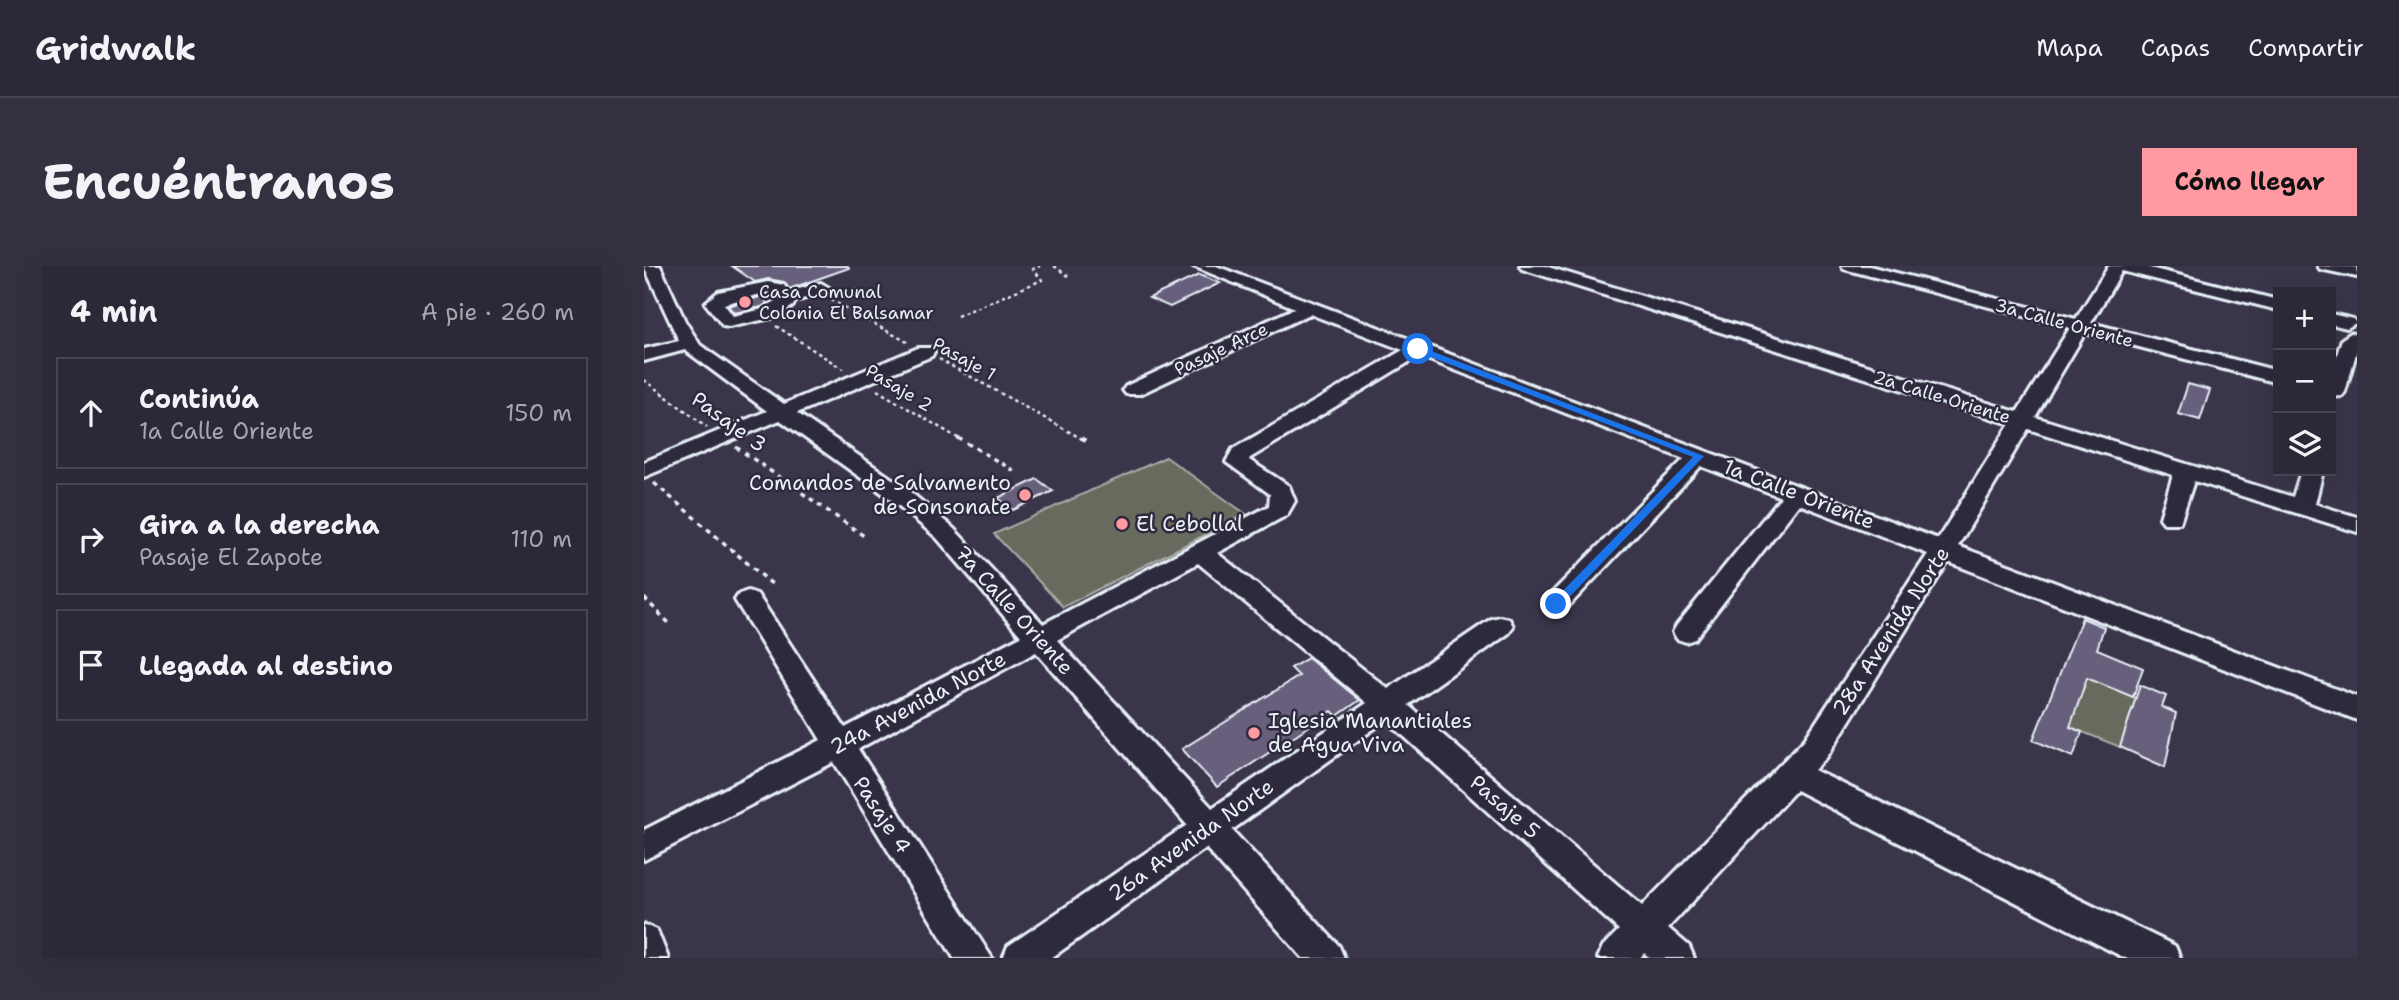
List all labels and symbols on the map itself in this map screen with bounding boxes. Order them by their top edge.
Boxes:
place label: Casa Comunal Colonia El Balsamar [759,280,934,325]
street label: 3a Calle Oriente [1992,293,2136,353]
marker: Casa Comunal Colonia El Balsamar [737,294,753,310]
street label: Pasaje Arce [1170,317,1272,381]
street label: Pasaje 1 [928,332,1000,386]
route start [1402,333,1433,364]
street label: Pasaje 2 [861,359,937,417]
street label: 2a Calle Oriente [1871,365,2013,429]
street label: Pasaje 3 [686,385,772,459]
street label: 1a Calle Oriente [1719,452,1879,536]
place label: Comandos de Salvamento de Sonsonate [749,469,1011,521]
marker: Comandos de Salvamento de Sonsonate [1017,487,1033,503]
place label: El Cebollal [1136,510,1244,538]
marker: El Cebollal [1114,516,1130,532]
street label: 7a Calle Oriente [948,539,1080,681]
street label: 28a Avenida Norte [1826,541,1956,721]
route end [1540,588,1571,619]
street label: 24a Avenida Norte [825,645,1011,761]
place label: Iglesia Manantiales de Agua Viva [1268,707,1472,759]
marker: Iglesia Manantiales de Agua Viva [1246,725,1262,741]
street label: Pasaje 5 [1464,769,1546,845]
street label: Pasaje 4 [847,771,917,859]
street label: 26a Avenida Norte [1103,772,1279,908]

